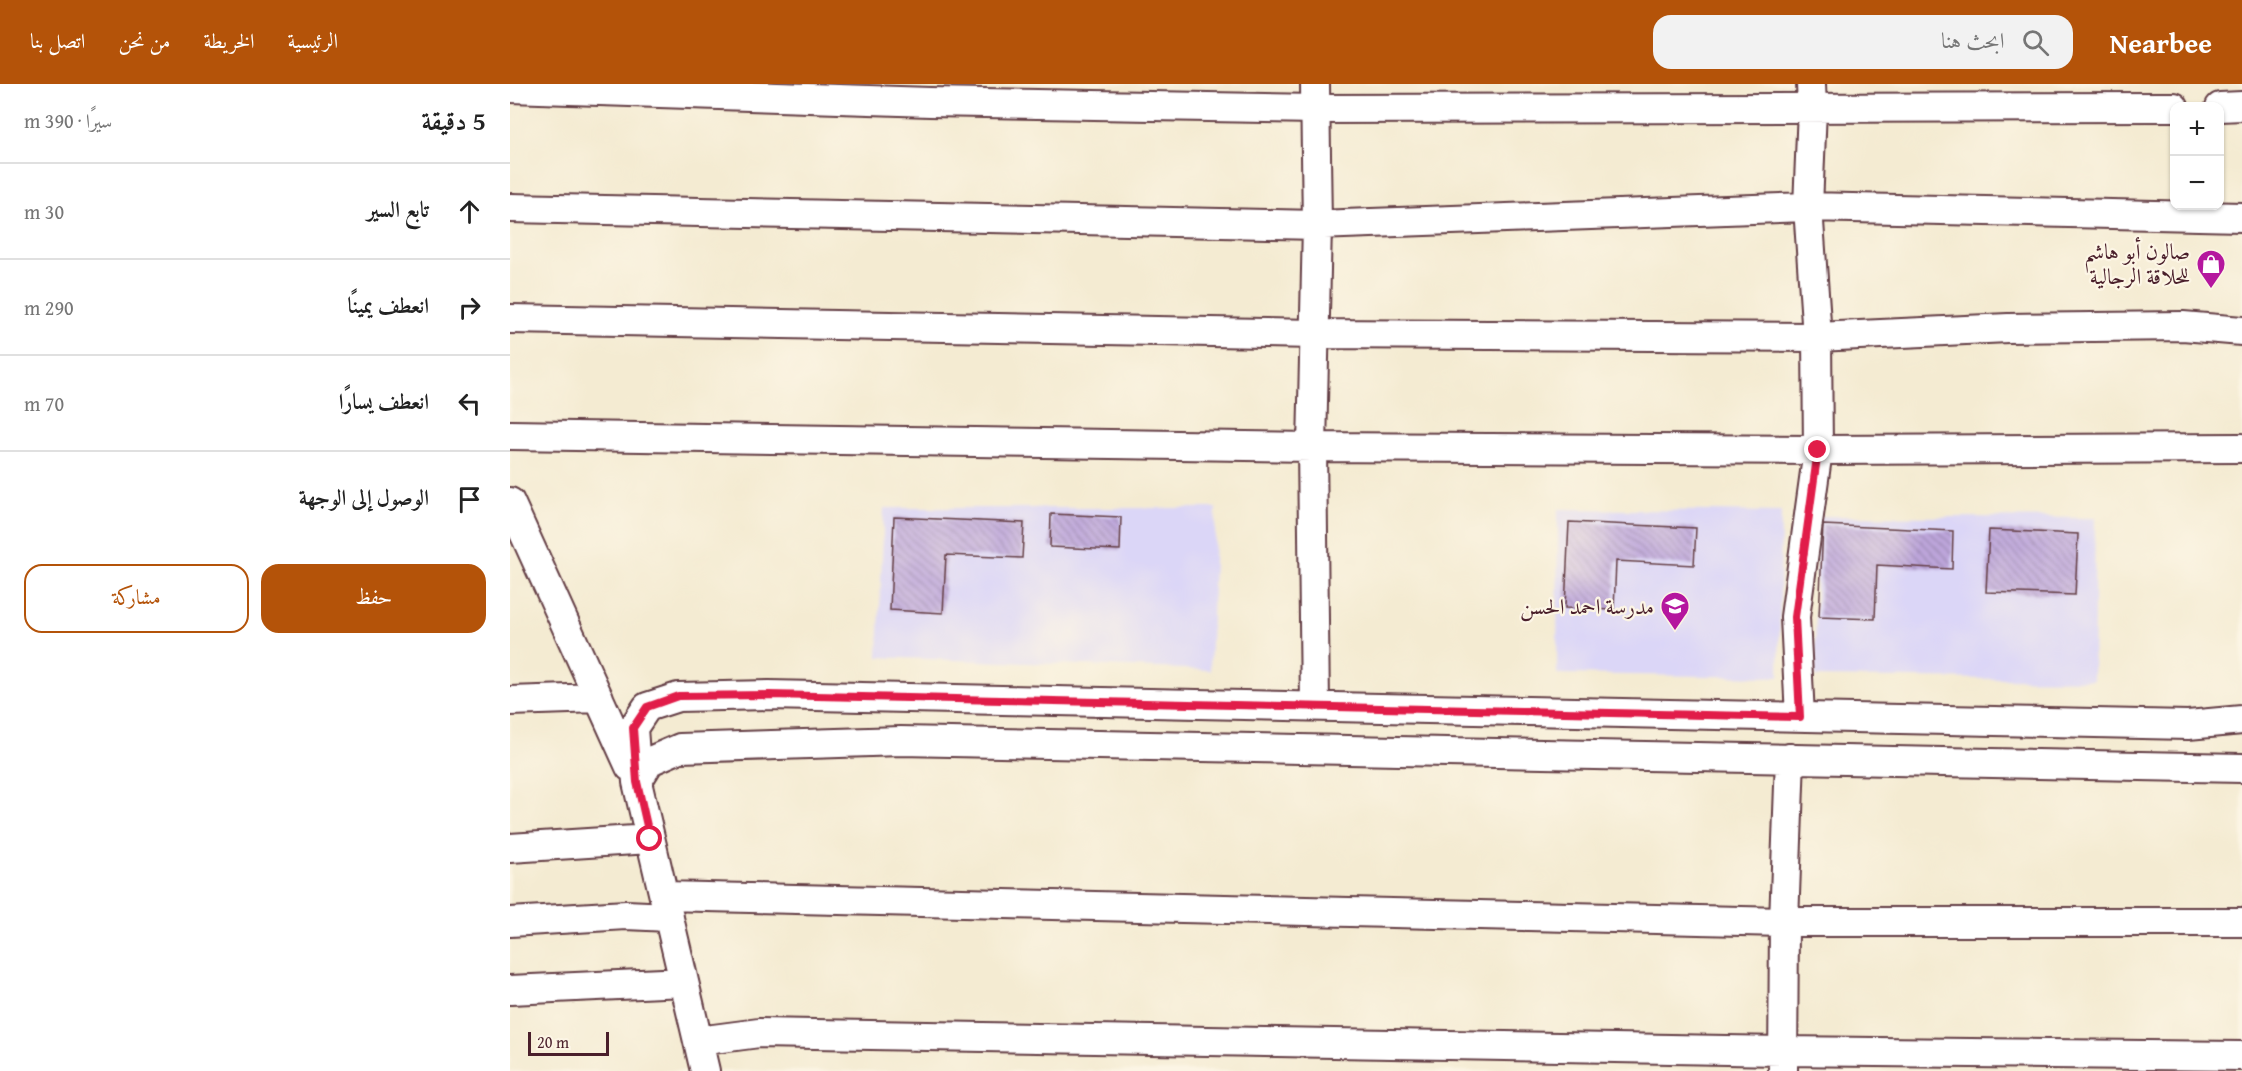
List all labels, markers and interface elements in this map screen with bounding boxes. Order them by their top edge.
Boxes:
search box [1653,15,2073,69]
text: Nearbee [2109,22,2212,63]
text: ابحث هنا [1941,24,2004,56]
text: اتصل بنا [30,25,85,56]
text: من نحن [118,25,171,56]
text: الخريطة [204,25,255,56]
text: الرئيسية [288,25,338,56]
icon: search [2019,26,2052,59]
text: 5 دقيقة [421,101,486,140]
map controls [2170,102,2224,210]
button: + [2170,102,2224,156]
text: سيرًا · 390 m [24,106,112,135]
button: − [2170,156,2224,210]
text: تابع السير [367,193,429,225]
icon: ahead [453,195,486,228]
text: 30 m [24,197,64,226]
place label: صالون أبو هاشم للحلاقة الرجالية [2084,235,2190,292]
shop icon: صالون أبو هاشم للحلاقة الرجالية [2195,248,2227,290]
text: انعطف يمينًا [348,289,429,321]
icon: right [453,291,486,324]
text: 290 m [24,293,74,322]
text: انعطف يسارًا [339,385,429,417]
icon: left [453,387,486,420]
text: 70 m [24,389,64,418]
route end [1804,436,1830,462]
text: الوصول إلى الوجهة [299,481,429,513]
icon: arrive [453,483,486,516]
button: مشاركة [24,564,249,633]
button: حفظ [261,564,486,633]
place label: مدرسة احمد الحسن [1520,590,1654,622]
school or university icon: مدرسة احمد الحسن [1659,590,1691,632]
route start [636,825,662,851]
scale bar [528,1029,609,1056]
text: 20 m [537,1030,569,1054]

